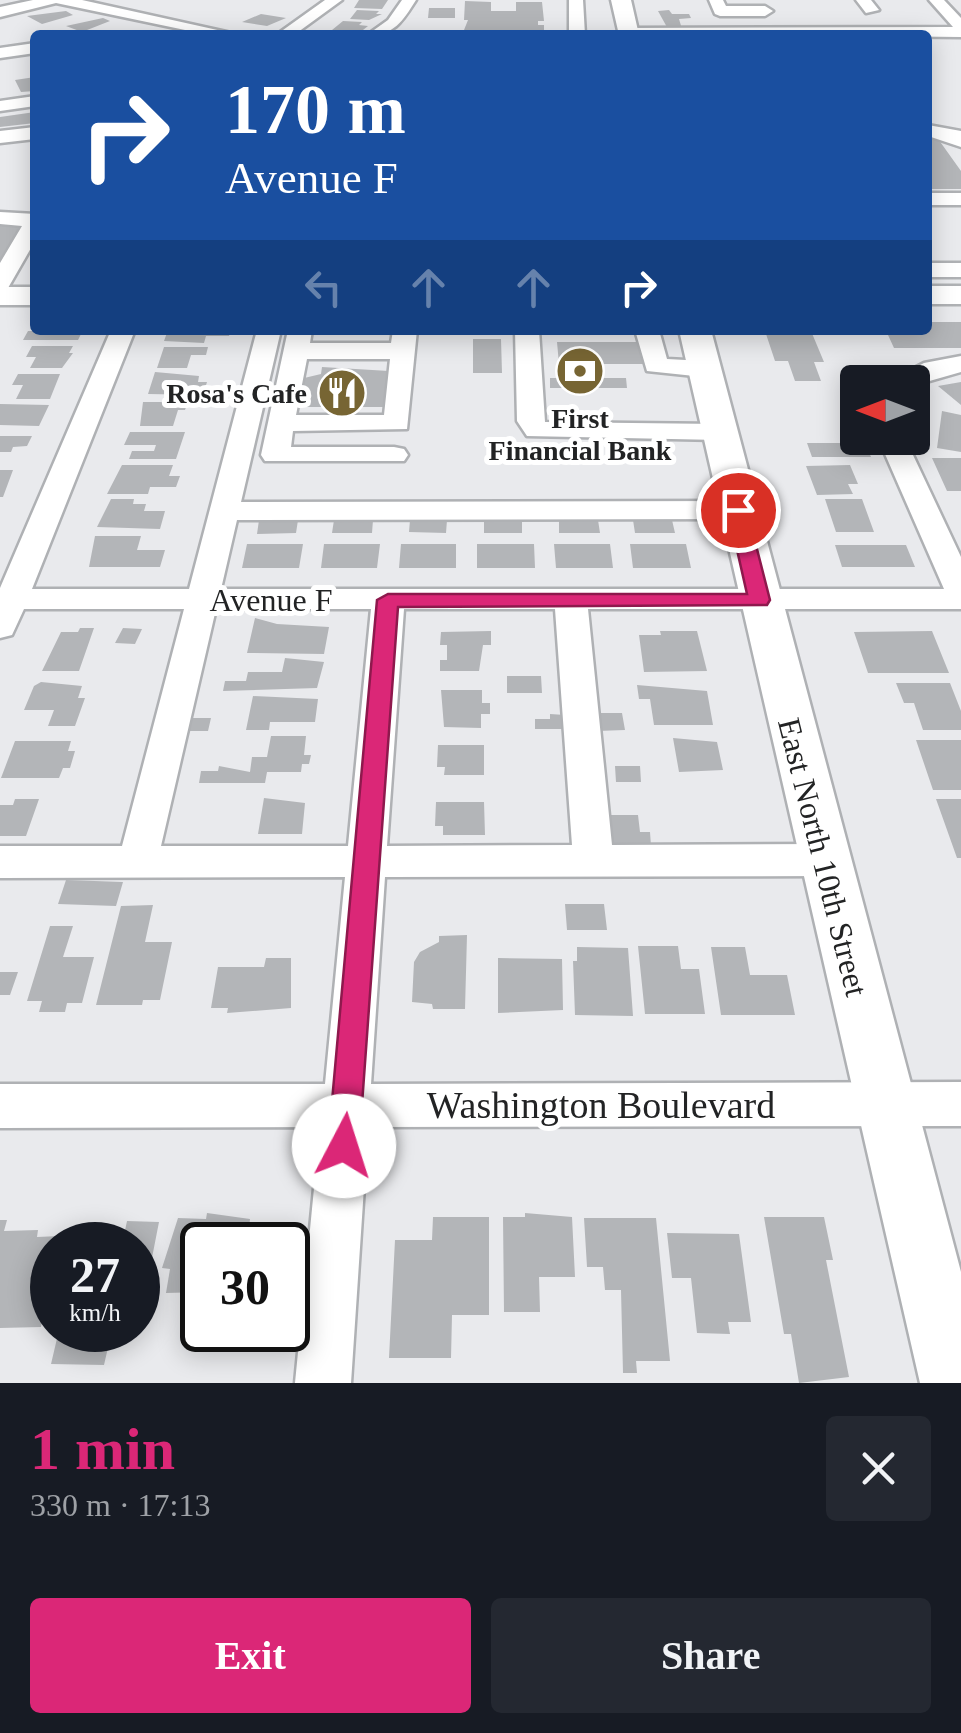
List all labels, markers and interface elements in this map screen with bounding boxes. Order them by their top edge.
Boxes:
icon: right [60,70,190,200]
text: 170 m [225,71,406,148]
text: Avenue F [225,153,398,203]
icon: left [296,260,351,315]
icon: ahead [401,260,456,315]
icon: ahead [506,260,561,315]
icon: right [611,260,666,315]
bank icon: First Financial Bank [554,345,606,397]
north arrow [840,365,930,455]
map controls [840,365,930,455]
restaurant icon: Rosa's Cafe [316,367,368,419]
place label: Rosa's Cafe [166,378,307,409]
place label: First Financial Bank [489,403,672,466]
pin [696,468,781,553]
icon: arrive [711,483,766,538]
street label: Avenue F [210,582,332,618]
street label: East North 10th Street [771,714,875,1000]
street label: Washington Boulevard [427,1084,775,1126]
position arrow [292,1094,396,1198]
speed limit sign: 30 [180,1222,310,1352]
text: 27 [70,1247,120,1303]
text: km/h [69,1299,121,1326]
text: 1 min [30,1416,175,1482]
button: close [826,1416,931,1521]
text: 330 m · 17:13 [30,1487,210,1523]
button: Exit [30,1598,471,1713]
button: Share [491,1598,931,1713]

